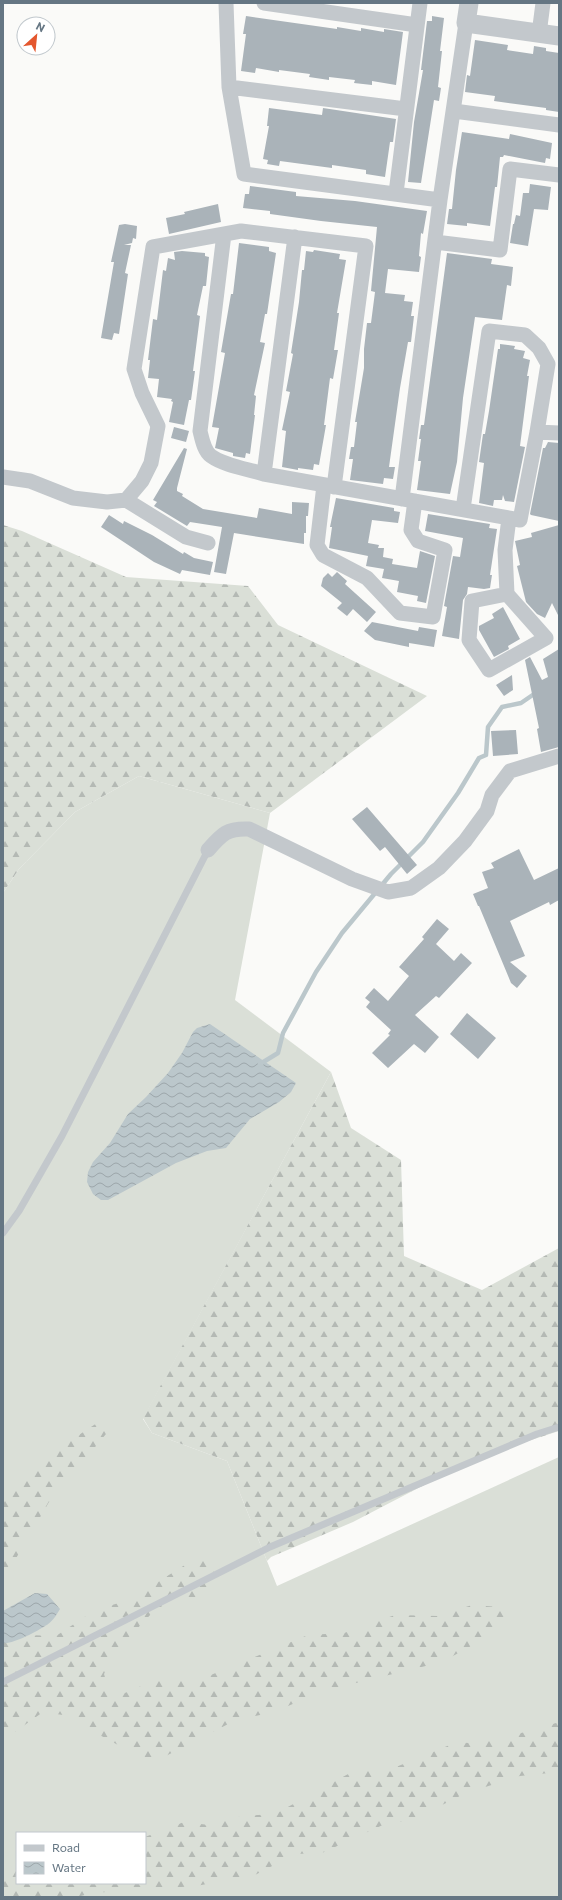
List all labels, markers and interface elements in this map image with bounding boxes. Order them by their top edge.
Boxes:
north arrow [16,16,56,56]
text: N [34,19,47,34]
legend [16,1832,146,1884]
text: Road [52,1840,80,1854]
text: Water [52,1860,86,1874]

